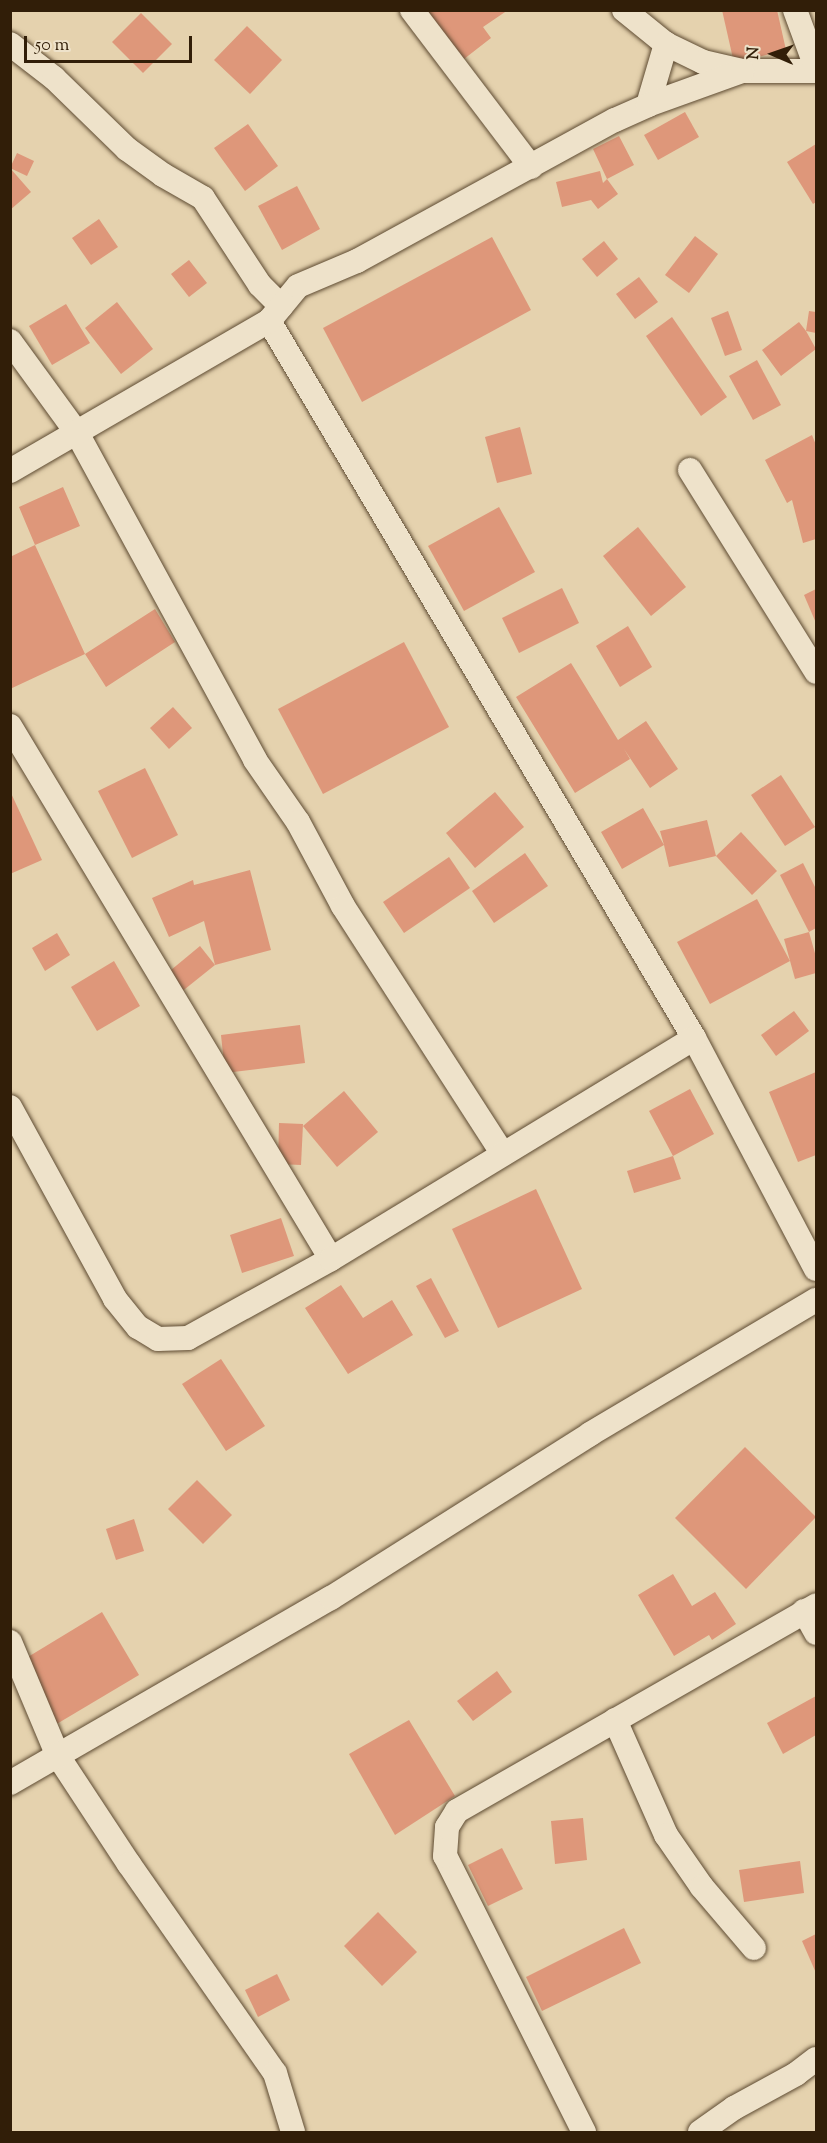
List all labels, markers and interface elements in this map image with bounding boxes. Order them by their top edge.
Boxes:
scale bar [27,24,195,62]
north arrow [743,24,803,84]
text: 50 m [35,33,69,59]
text: N [743,47,766,60]

